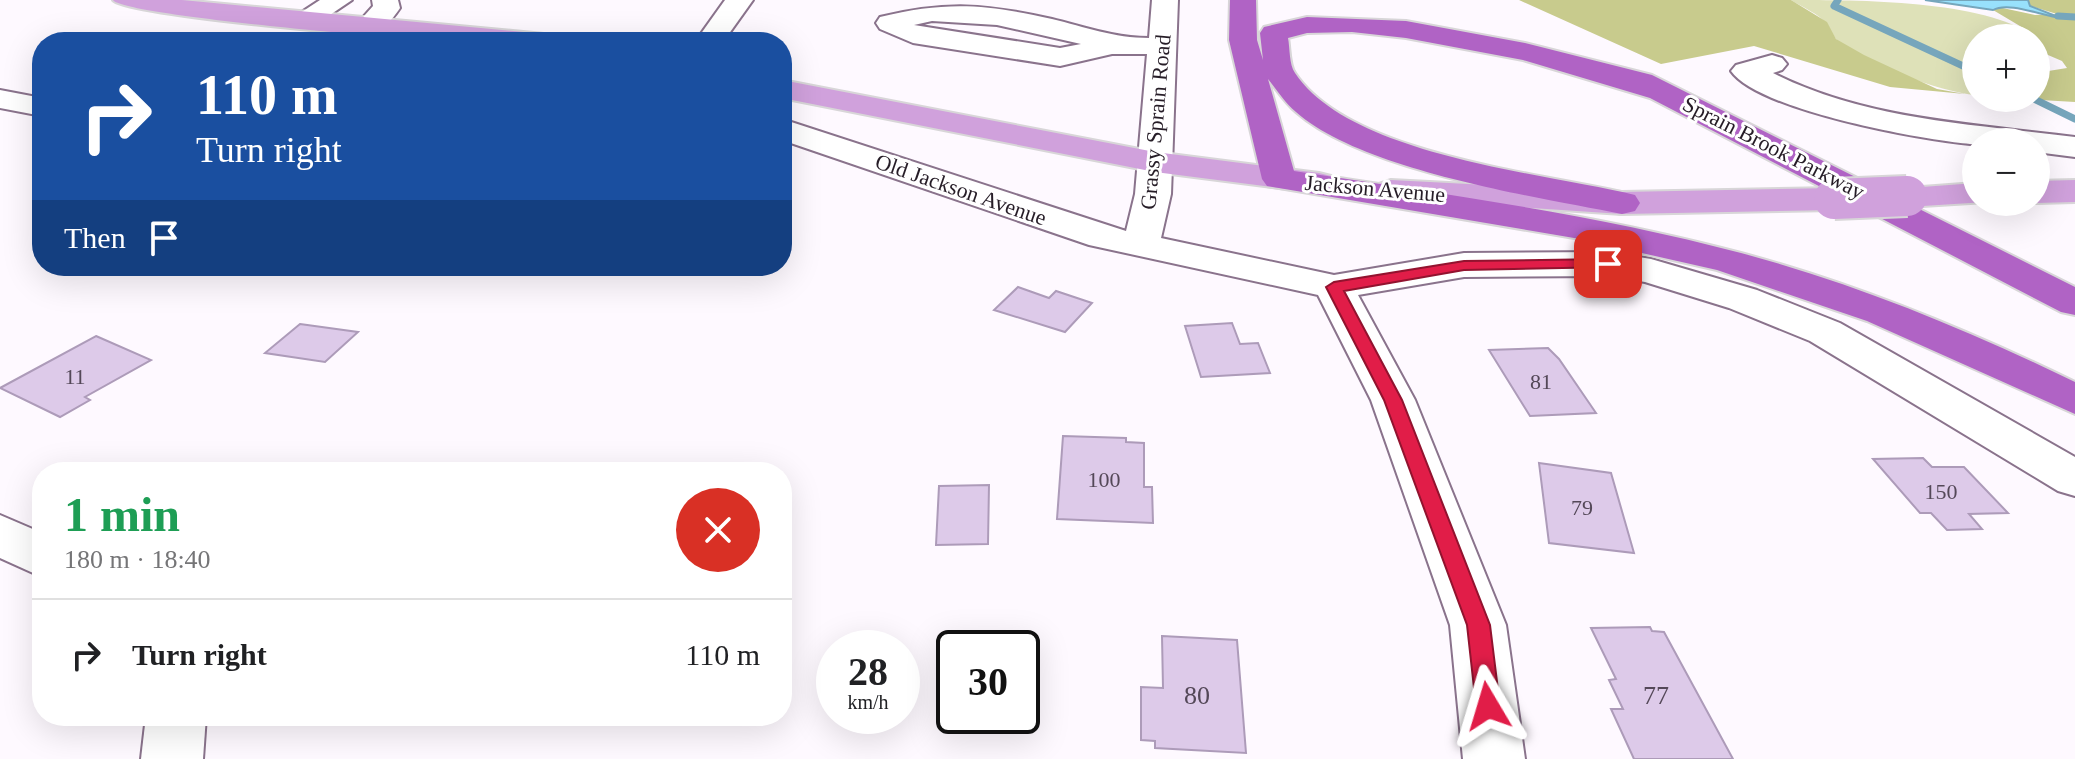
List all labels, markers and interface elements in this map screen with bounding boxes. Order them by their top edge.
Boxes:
map controls [1962,24,2050,216]
button: + [1962,24,2050,112]
street label: Grassy Sprain Road [1135,33,1176,211]
icon: right [64,64,168,168]
text: 110 m [196,64,338,126]
street label: Sprain Brook Parkway [1679,91,1869,204]
button: − [1962,128,2050,216]
text: Turn right [196,130,342,170]
street label: Old Jackson Avenue [872,148,1050,230]
street label: Jackson Avenue [1304,170,1446,207]
icon: arrive [142,216,186,260]
text: Then [64,221,126,254]
pin [1574,230,1642,298]
icon: arrive [1586,242,1630,286]
house number: 11 [64,364,86,389]
house number: 81 [1530,369,1552,394]
house number: 100 [1088,467,1121,492]
house number: 150 [1925,479,1958,504]
text: 1 min [64,488,180,541]
button: close [676,488,760,572]
house number: 79 [1571,495,1593,520]
text: 180 m · 18:40 [64,545,211,574]
speed limit sign: 30 [936,630,1040,734]
icon: right [64,633,108,677]
text: Turn right [132,638,267,671]
text: 110 m [685,638,760,671]
text: 28 [848,649,888,694]
position arrow [1446,664,1530,748]
house number: 80 [1184,681,1210,710]
house number: 77 [1643,681,1669,710]
text: km/h [847,691,889,713]

